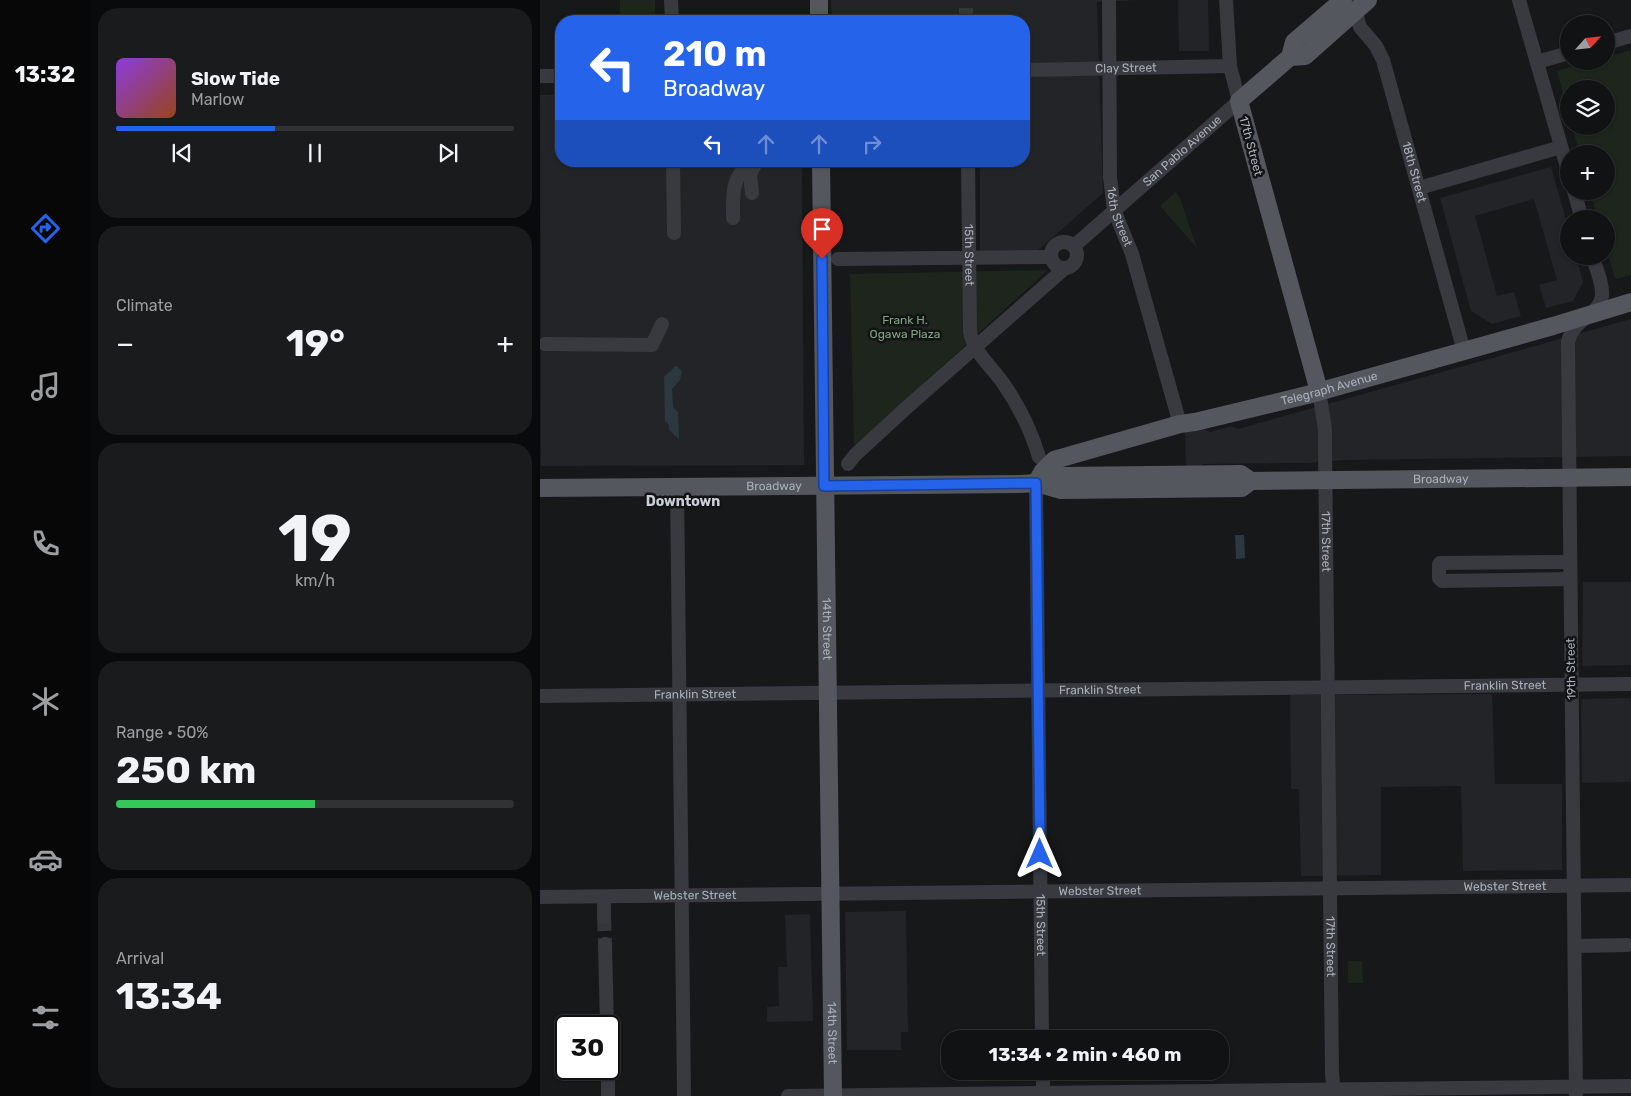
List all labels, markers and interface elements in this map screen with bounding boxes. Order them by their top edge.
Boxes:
north arrow [1560,15,1615,70]
map controls [1560,15,1615,265]
text: 210 m [663,33,766,75]
icon: left [580,35,645,100]
street label: Clay Street [1095,60,1157,76]
text: 13:32 [15,61,75,88]
text: Slow Tide [191,67,280,90]
text: Broadway [663,75,765,102]
button: layers [1560,80,1615,135]
text: Marlow [191,90,244,109]
street label: San Pablo Avenue [1140,112,1225,189]
street label: 17th Street [1236,115,1266,178]
icon: left [699,130,727,158]
icon: ahead [752,130,780,158]
icon: ahead [805,130,833,158]
icon: right [858,130,886,158]
icon: previous [168,139,196,167]
icon: pause [301,139,329,167]
icon: next [434,139,462,167]
street label: 18th Street [1399,140,1429,204]
button: + [1560,145,1615,200]
street label: 16th Street [1104,186,1135,249]
pin [801,208,843,259]
button: − [1560,210,1615,265]
icon: directions [28,211,63,246]
icon: arrive [808,215,836,243]
street label: 15th Street [962,224,976,286]
text: Climate [116,296,173,315]
park label: Frank H. Ogawa Plaza [870,313,940,341]
text: 19° [286,320,345,366]
text: − [116,327,134,360]
text: + [497,327,514,360]
street label: Telegraph Avenue [1279,368,1379,408]
icon: music [28,369,63,404]
street label: Broadway [1413,472,1469,486]
street label: Broadway [746,479,802,493]
district label: Downtown [646,493,720,510]
text: 19 [278,500,352,577]
street label: 17th Street [1319,511,1333,572]
icon: phone [28,526,63,561]
text: km/h [295,571,335,590]
street label: 14th Street [820,598,834,661]
street label: 19th Street [1563,638,1579,700]
street label: Franklin Street [1464,678,1546,693]
street label: Franklin Street [1059,682,1141,697]
icon: climate [28,684,63,719]
street label: Franklin Street [654,687,736,702]
text: Range · 50% [116,723,208,742]
text: 250 km [116,747,256,793]
position arrow [1013,827,1065,879]
icon: car [28,842,63,877]
street label: Webster Street [1463,879,1547,894]
street label: Webster Street [1058,883,1142,898]
street label: Webster Street [654,888,737,903]
street label: 15th Street [1033,894,1048,956]
street label: 17th Street [1323,916,1338,977]
text: Arrival [116,949,164,968]
text: 13:34 [116,973,222,1019]
icon: filters [28,1000,63,1035]
street label: 14th Street [825,1002,840,1064]
speed limit sign: 30 [555,1015,620,1080]
text: 13:34 · 2 min · 460 m [989,1043,1181,1066]

